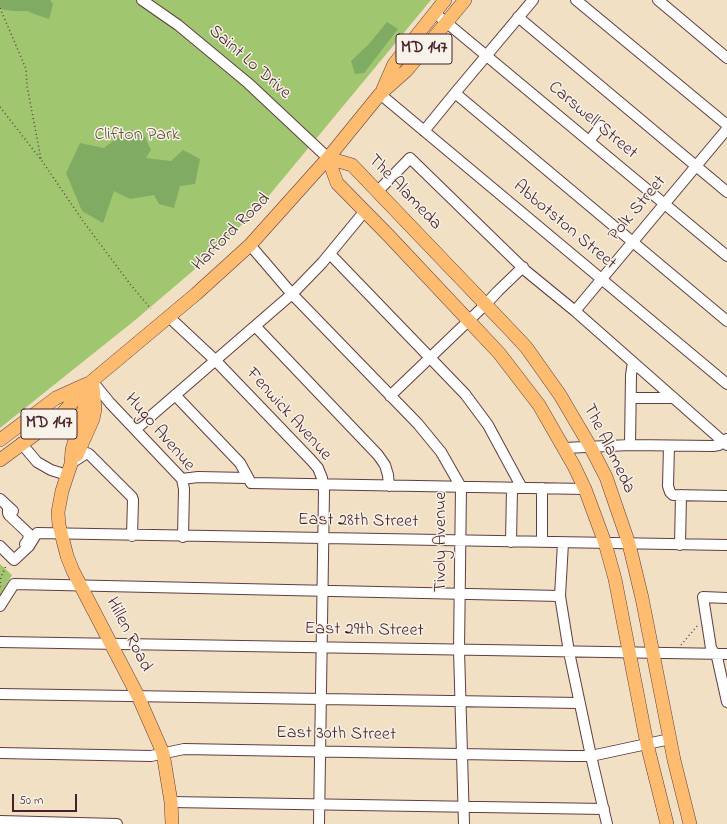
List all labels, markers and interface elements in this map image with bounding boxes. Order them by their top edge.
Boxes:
street label: Saint Lo Drive [203,21,295,105]
road number: MD 147 [396,34,452,64]
street label: Carswell Street [543,77,641,165]
park label: Clifton Park [94,125,180,147]
street label: The Alameda [362,151,446,235]
street label: Polk Street [604,172,672,246]
street label: Abbotston Street [508,177,620,275]
street label: Harford Road [188,189,276,277]
street label: Fenwick Avenue [241,364,335,466]
street label: Hugo Avenue [119,390,199,476]
street label: The Alameda [577,401,639,497]
road number: MD 147 [21,409,77,439]
street label: Tivoly Avenue [431,492,453,592]
street label: East 28th Street [298,510,418,534]
street label: Hillen Road [100,594,156,676]
street label: East 29th Street [304,619,424,643]
street label: East 30th Street [276,723,396,747]
scale bar [14,786,79,812]
text: 50 m [19,792,43,810]

